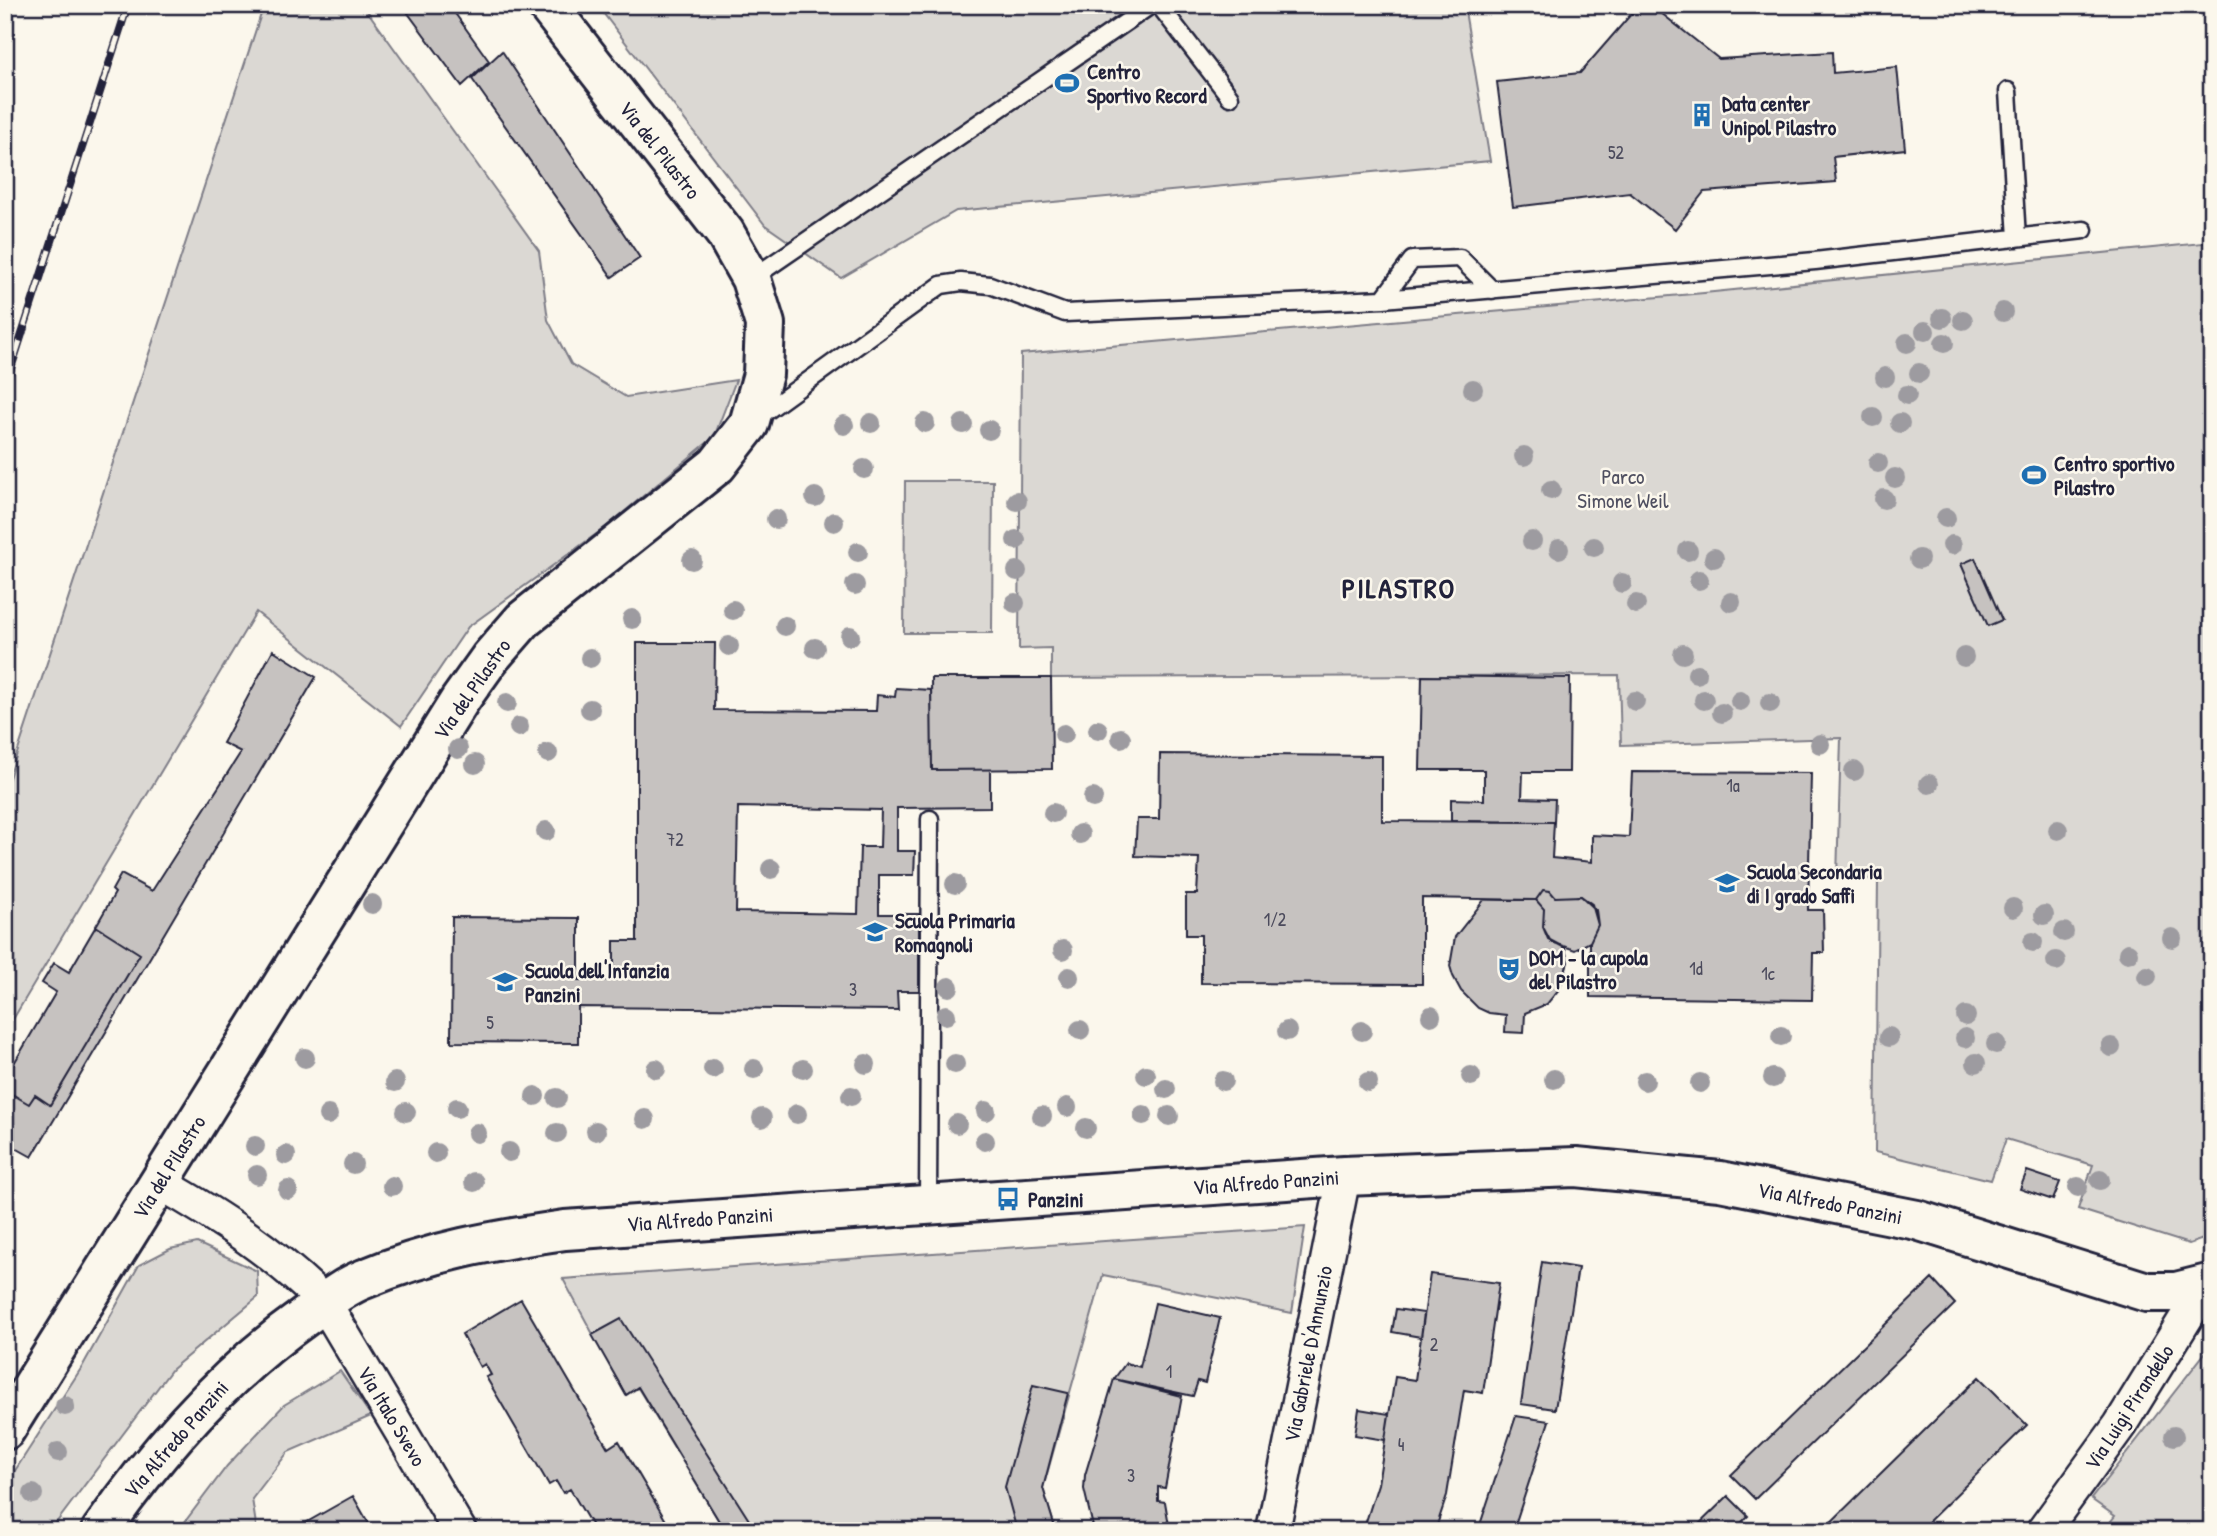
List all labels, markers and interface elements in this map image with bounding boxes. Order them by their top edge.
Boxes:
place label: Centro Sportivo Record [1087,57,1207,111]
sports icon: Centro Sportivo Record [1053,69,1081,97]
place label: Data center Unipol Pilastro [1722,89,1837,143]
street label: Via del Pilastro [613,95,707,205]
building icon: Data center Unipol Pilastro [1688,101,1716,129]
house number: 52 [1608,140,1625,165]
place label: Centro sportivo Pilastro [2054,449,2175,502]
sports icon: Centro sportivo Pilastro [2020,461,2048,489]
park label: Parco Simone Weil [1577,462,1669,515]
district label: PILASTRO [1342,569,1456,607]
street label: Via del Pilastro [427,633,517,745]
house number: 1a [1726,773,1740,798]
house number: 72 [666,827,684,852]
place label: Scuola Secondaria di I grado Saffi [1747,857,1883,911]
school or university icon: Scuola Secondaria di I grado Saffi [1713,869,1741,897]
place label: Scuola Primaria Romagnoli [895,906,1015,960]
house number: 1/2 [1264,907,1287,932]
school or university icon: Scuola Primaria Romagnoli [861,918,889,946]
place label: DOM - la cupola del Pilastro [1529,943,1649,996]
theatre icon: DOM - la cupola del Pilastro [1495,955,1523,983]
place label: Scuola dell'Infanzia Panzini [525,956,670,1009]
house number: 1d [1689,956,1703,981]
house number: 1c [1761,961,1775,986]
school or university icon: Scuola dell'Infanzia Panzini [491,968,519,996]
house number: 3 [849,977,857,1002]
house number: 5 [486,1010,494,1035]
street label: Via del Pilastro [126,1110,212,1224]
street label: Via Alfredo Panzini [1192,1162,1340,1202]
street label: Via Alfredo Panzini [1755,1175,1905,1231]
bus stop icon: Panzini [994,1185,1022,1213]
place label: Panzini [1028,1185,1084,1214]
street label: Via Alfredo Panzini [626,1199,774,1239]
street label: Via Gabriele D'Annunzio [1277,1263,1339,1445]
house number: 2 [1430,1332,1439,1357]
street label: Via Luigi Pirandello [2078,1339,2180,1475]
house number: 1 [1166,1359,1172,1384]
street label: Via Italo Svevo [351,1360,433,1472]
street label: Via Alfredo Panzini [117,1374,235,1504]
house number: 4 [1398,1432,1405,1457]
house number: 3 [1127,1463,1135,1488]

